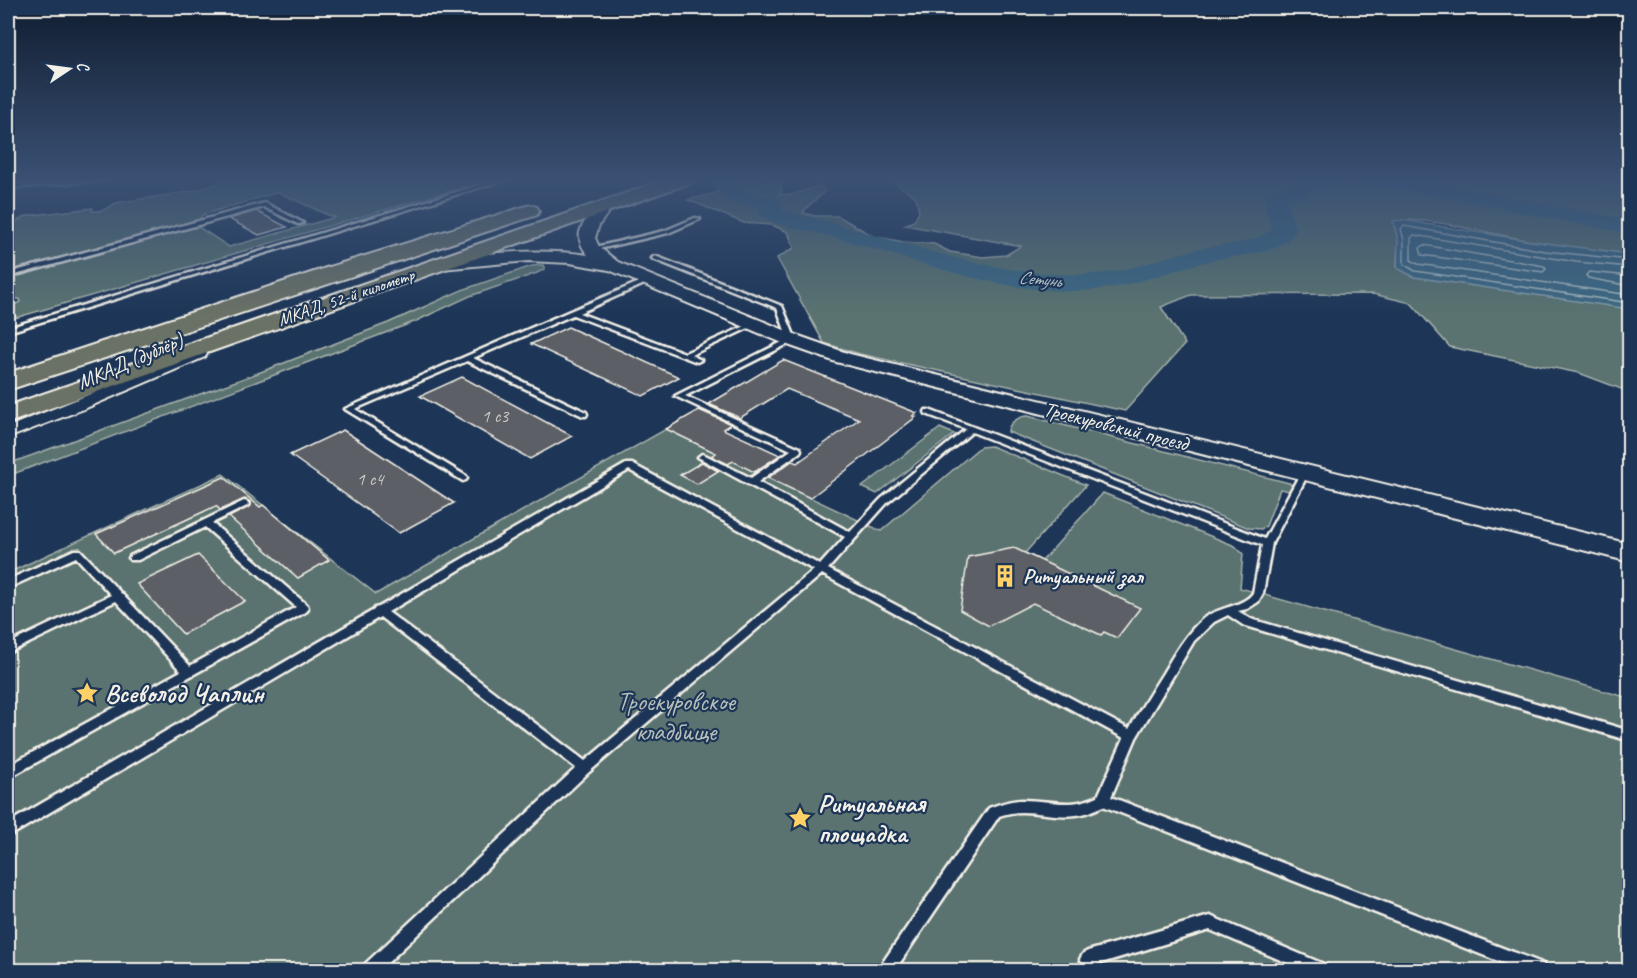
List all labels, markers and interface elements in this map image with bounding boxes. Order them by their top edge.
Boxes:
north arrow [39,39,99,99]
text: С [72,60,94,74]
street label: МКАД, 52-й километр [275,263,418,331]
water label: Сетунь [1018,266,1065,292]
street label: МКАД (дублёр) [73,327,188,395]
street label: Троекуровский проезд [1041,395,1193,457]
house number: 1 с3 [482,405,510,427]
house number: 1 с4 [357,468,385,490]
building icon: Ритуальный зал [992,563,1018,589]
place label: Ритуальный зал [1023,563,1145,590]
place label: Всеволод Чаплин [105,677,265,710]
place icon: Всеволод Чаплин [74,680,100,706]
park label: Троекуровское кладбище [617,685,737,748]
place label: Ритуальная площадка [818,787,927,850]
place icon: Ритуальная площадка [787,805,813,831]

